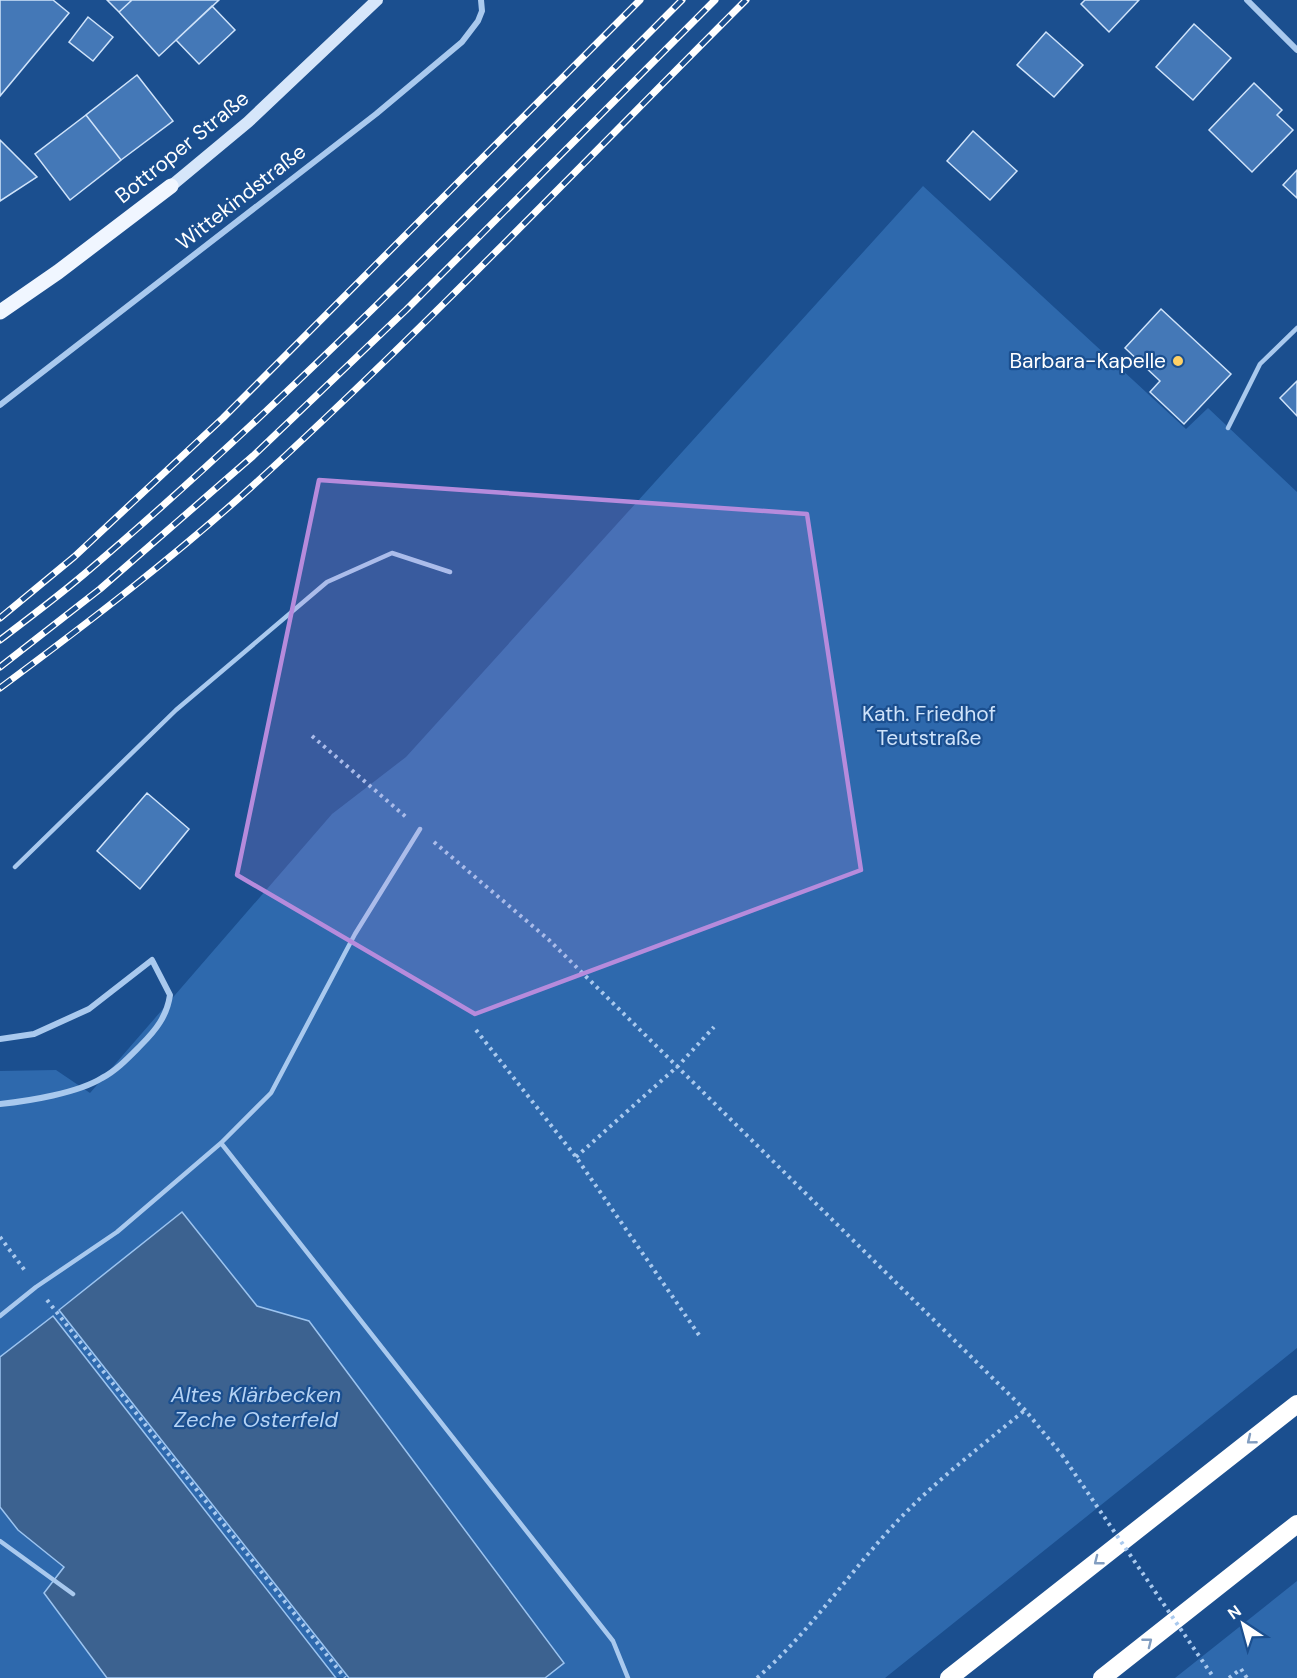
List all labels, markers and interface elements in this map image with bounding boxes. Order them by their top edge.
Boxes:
street label: Bottroper Straße [109,84,255,210]
street label: Wittekindstraße [170,137,312,256]
place label: Barbara-Kapelle [1009,347,1166,375]
marker: Barbara-Kapelle [1171,354,1185,368]
park label: Kath. Friedhof Teutstraße [862,700,996,752]
water label: Altes Klärbecken Zeche Osterfeld [170,1380,341,1434]
one-way arrow [1247,1433,1258,1444]
one-way arrow [1094,1554,1105,1565]
north arrow [1213,1594,1273,1654]
text: N [1224,1600,1245,1624]
one-way arrow [1141,1638,1152,1649]

